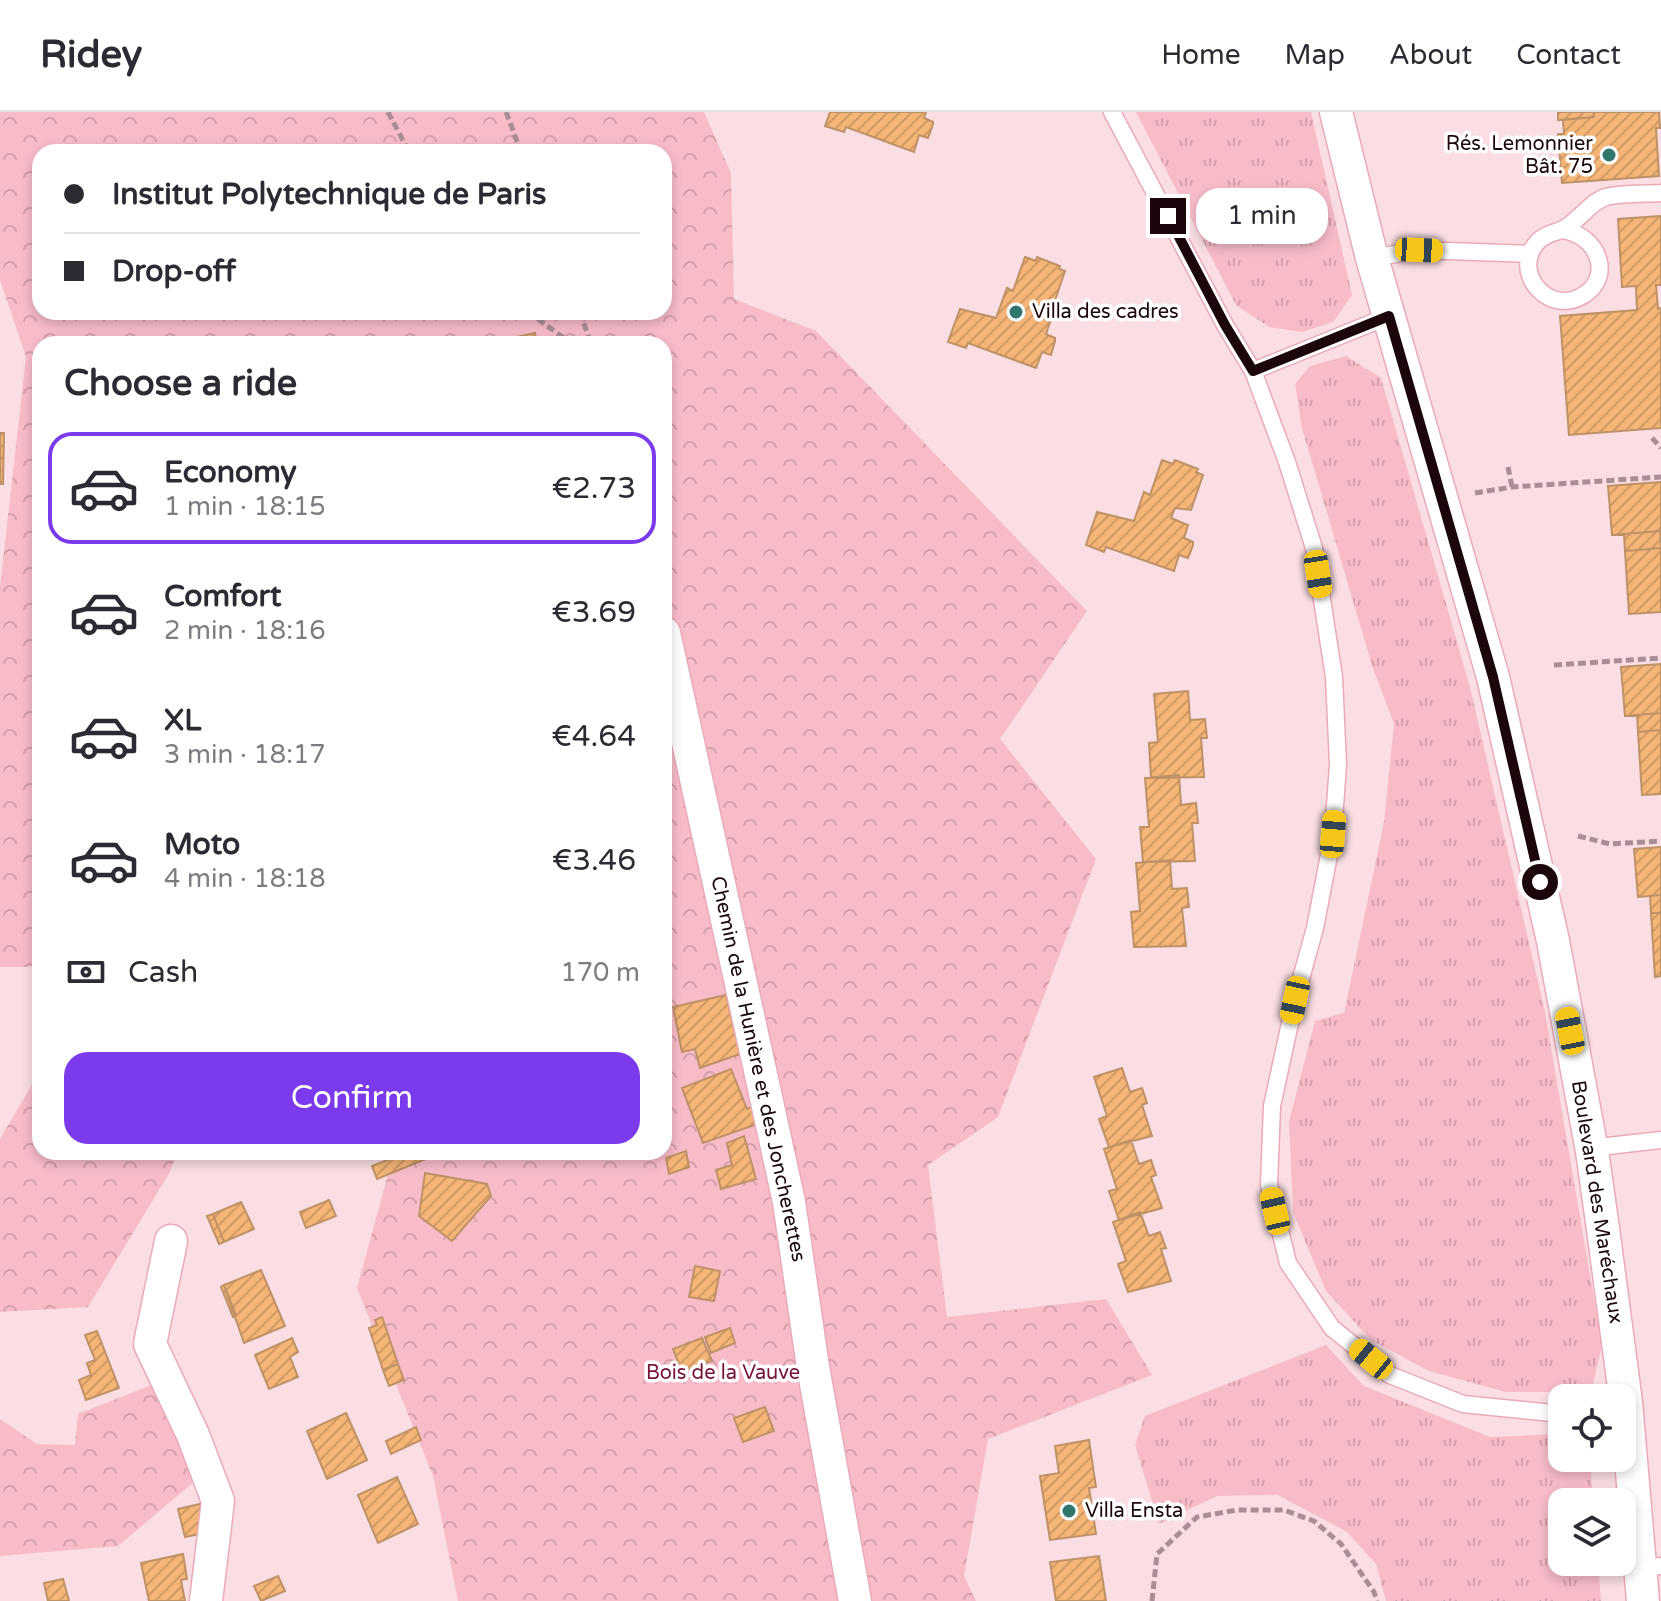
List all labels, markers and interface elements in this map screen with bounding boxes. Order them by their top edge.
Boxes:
text: Ridey [40,32,142,78]
text: Home [1161,38,1241,72]
text: Map [1285,38,1345,72]
text: About [1389,38,1472,72]
text: Contact [1516,38,1621,72]
place label: Rés. Lemonnier Bât. 75 [1446,132,1593,179]
marker: Rés. Lemonnier Bât. 75 [1600,146,1618,164]
text: Institut Polytechnique de Paris [112,176,546,213]
callout: 1 min [1196,188,1328,244]
route end [1150,198,1186,234]
text: 1 min [1227,200,1297,231]
car [1395,237,1443,263]
text: Drop-off [112,253,236,290]
place label: Villa des cadres [1032,300,1179,324]
marker: Villa des cadres [1007,303,1025,321]
text: Choose a ride [64,362,297,405]
icon: car [68,452,140,524]
text: Economy [164,454,297,491]
text: €2.73 [552,470,636,507]
text: 1 min · 18:15 [164,491,326,522]
car [1302,548,1334,600]
icon: car [68,576,140,648]
text: Comfort [164,578,282,615]
text: €3.69 [551,594,636,631]
text: 2 min · 18:16 [164,615,326,646]
icon: car [68,700,140,772]
text: XL [164,702,201,739]
text: €4.64 [551,718,636,755]
text: 3 min · 18:17 [164,739,326,770]
car [1319,809,1347,859]
icon: car [68,824,140,896]
text: Moto [164,826,240,863]
text: €3.46 [552,842,636,879]
text: 4 min · 18:18 [164,863,326,894]
route start [1522,864,1558,900]
street label: Chemin de la Hunière et des Joncherettes [705,874,811,1264]
icon: cash [64,950,108,994]
text: Cash [128,954,198,991]
text: 170 m [560,957,640,988]
car [1278,974,1312,1026]
car [1554,1005,1586,1057]
button: Confirm [64,1052,640,1144]
street label: Boulevard des Maréchaux [1566,1079,1628,1325]
car [1258,1185,1292,1237]
car [1345,1335,1397,1383]
park label: Bois de la Vauve [646,1361,800,1385]
map controls [1548,1384,1636,1576]
button: locate [1548,1384,1636,1472]
button: layers [1548,1488,1636,1576]
place label: Villa Ensta [1085,1499,1183,1523]
marker: Villa Ensta [1060,1502,1078,1520]

